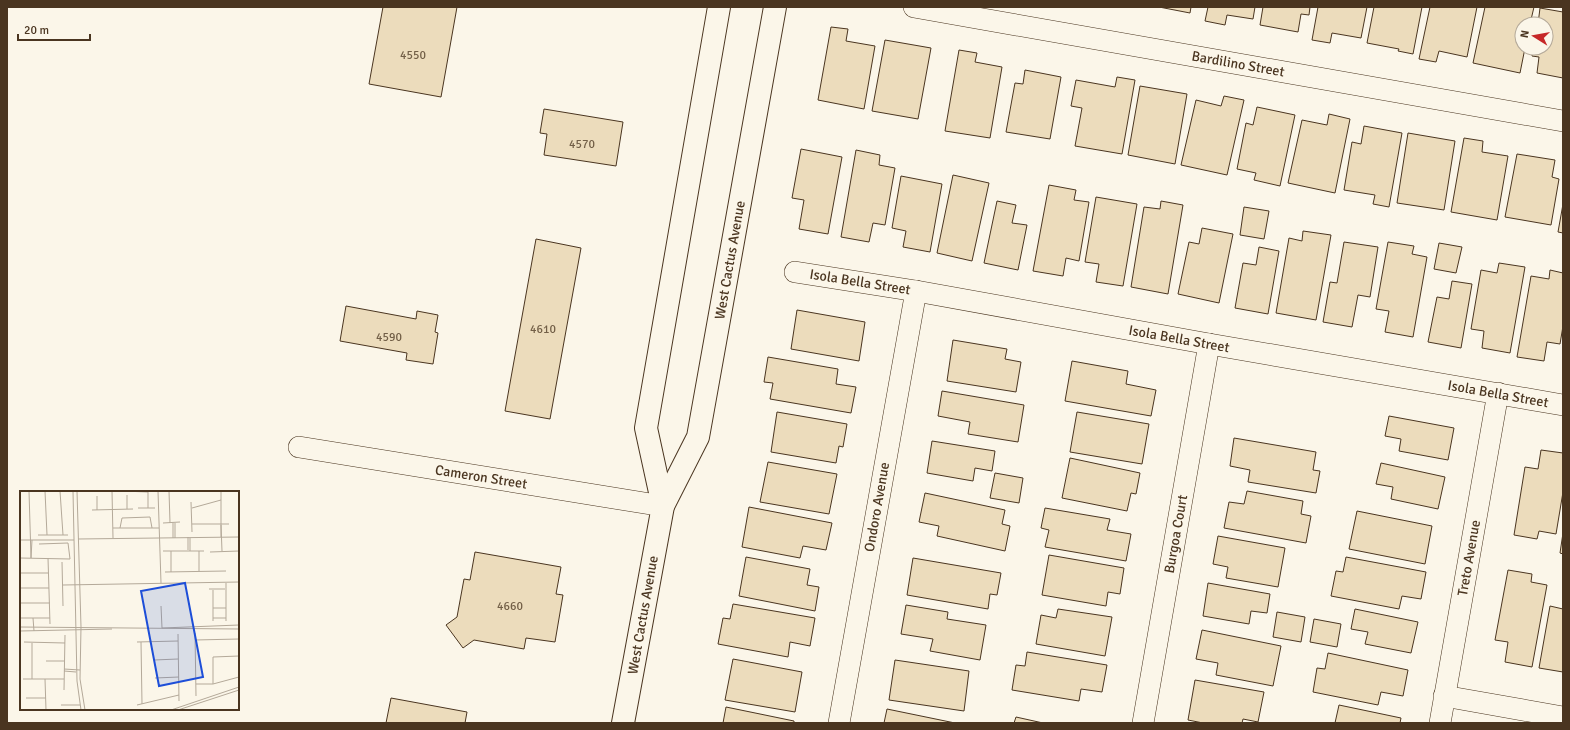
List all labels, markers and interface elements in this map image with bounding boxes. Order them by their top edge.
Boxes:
scale bar [18,16,90,42]
north arrow [1514,16,1554,56]
text: 20 m [24,23,49,38]
text: N [1518,29,1532,39]
street label: Bardilino Street [1190,47,1286,81]
house number: 4550 [400,48,426,63]
house number: 4570 [569,137,595,152]
street label: West Cactus Avenue [711,199,749,321]
street label: Isola Bella Street [808,266,912,298]
house number: 4610 [530,322,556,337]
street label: Isola Bella Street [1127,322,1231,356]
house number: 4590 [376,330,402,345]
street label: Isola Bella Street [1446,377,1550,411]
street label: Cameron Street [434,461,528,493]
street label: Ondoro Avenue [861,461,893,553]
inset map [20,491,239,710]
street label: Burgoa Court [1161,493,1191,575]
street label: Treto Avenue [1454,519,1484,597]
street label: West Cactus Avenue [624,554,662,676]
house number: 4660 [497,599,523,614]

